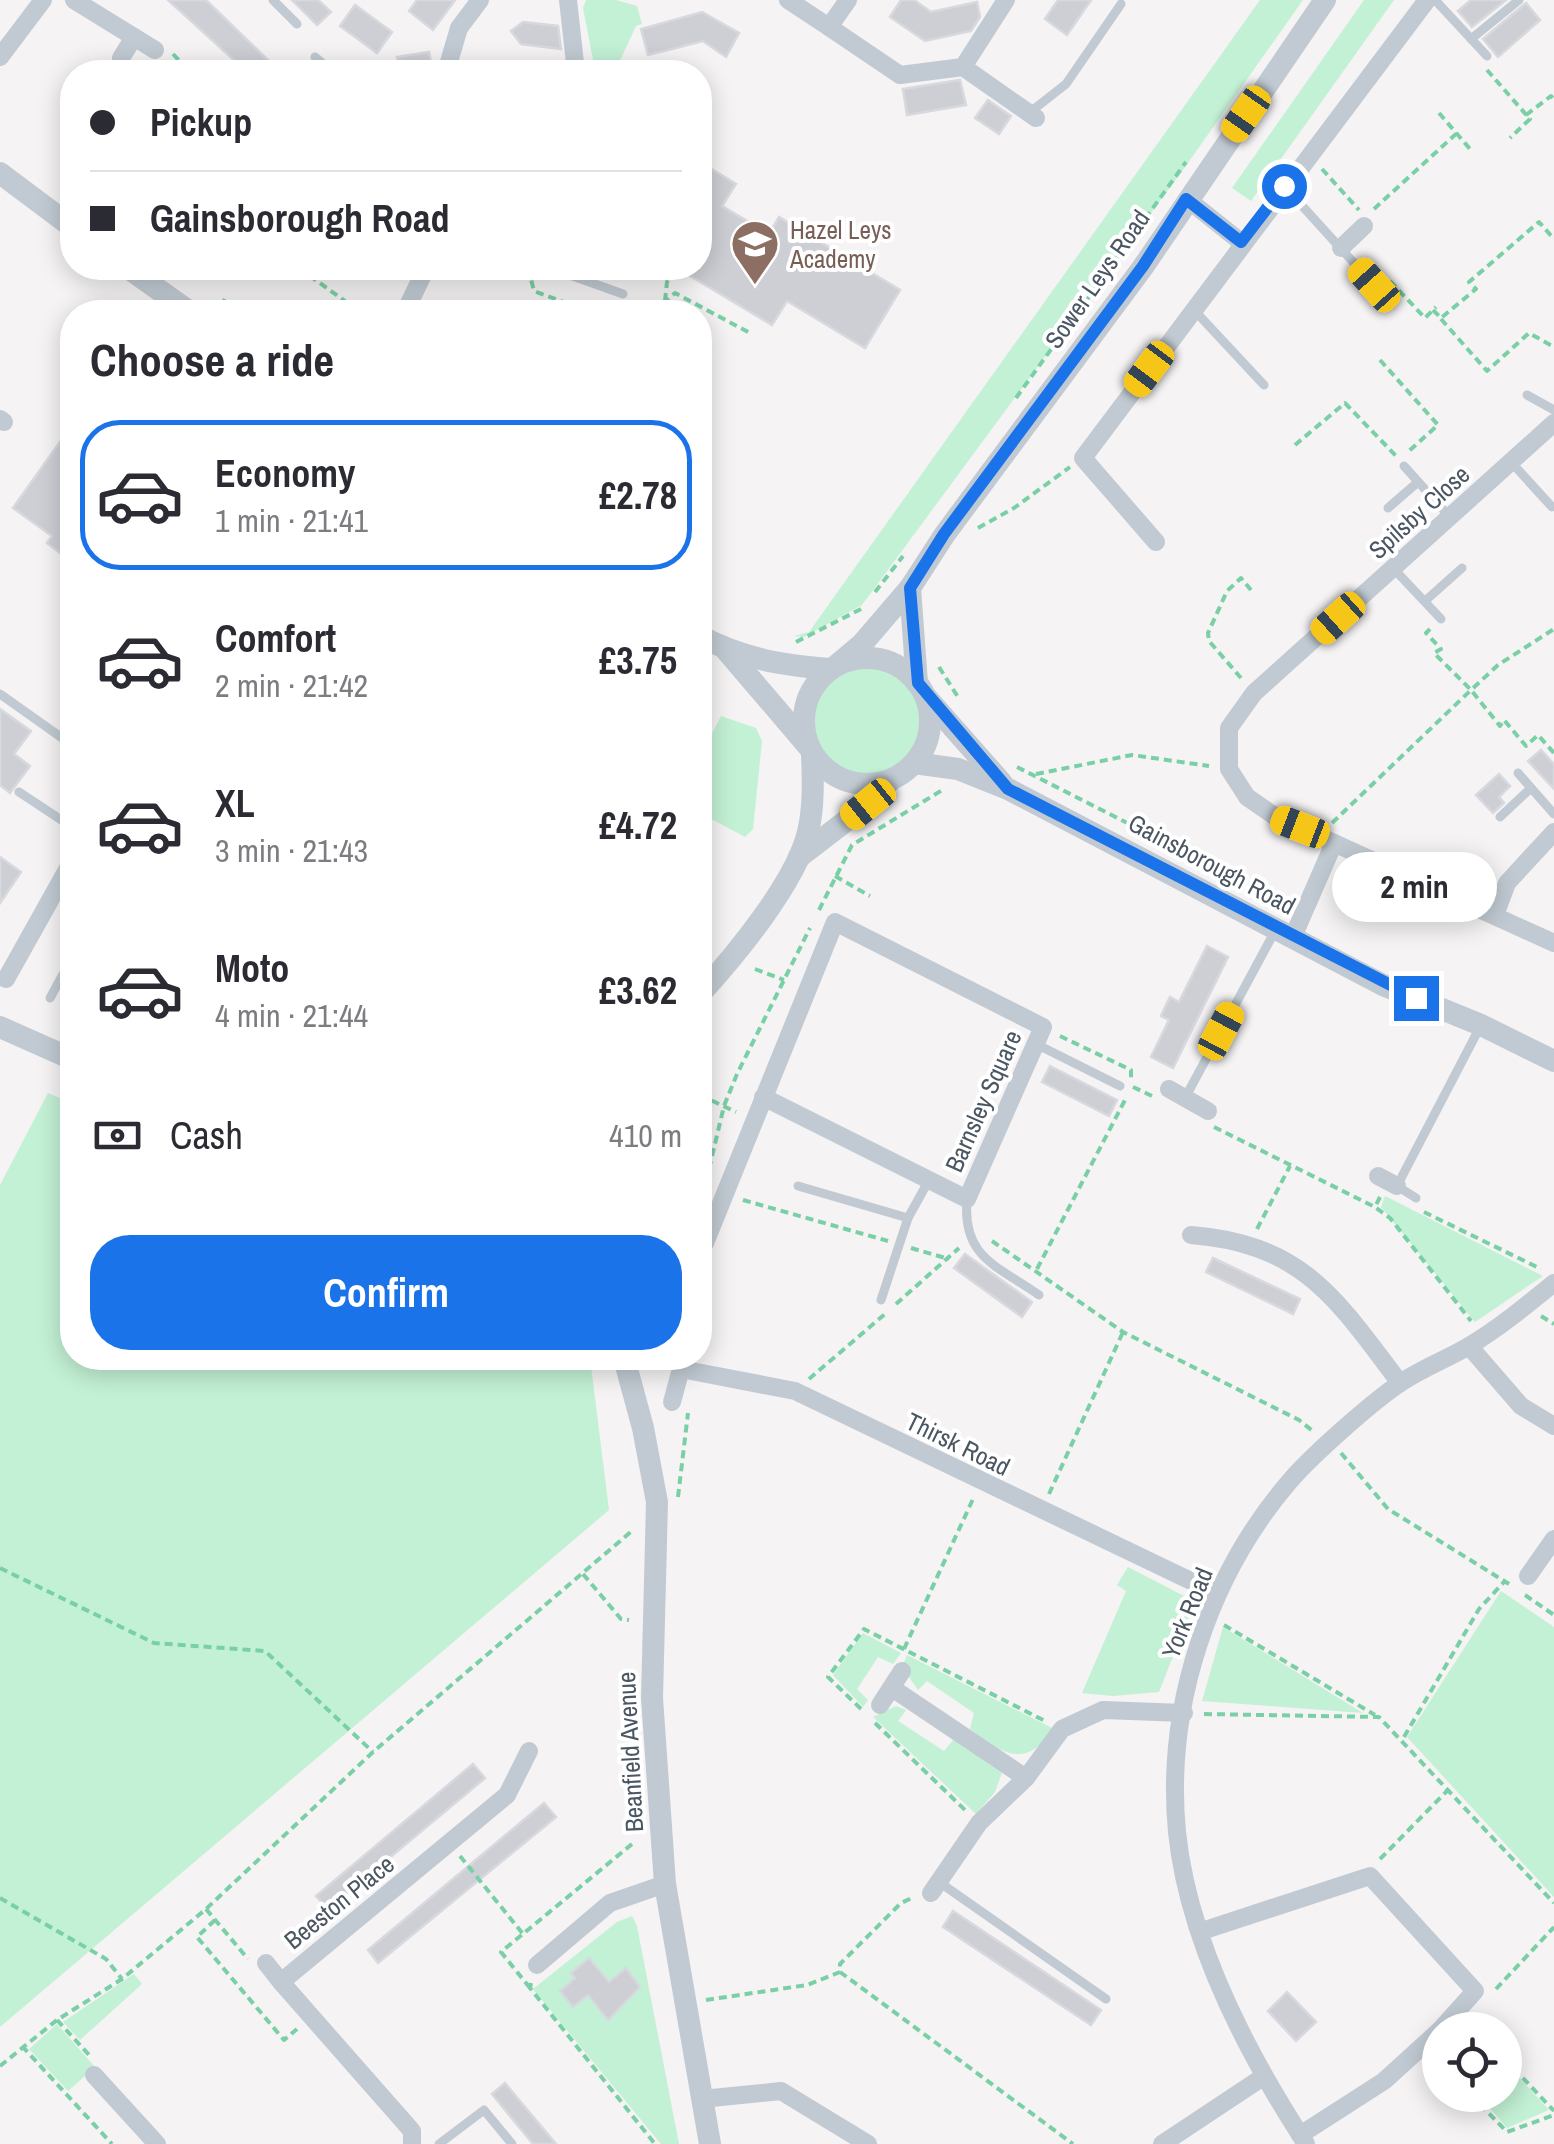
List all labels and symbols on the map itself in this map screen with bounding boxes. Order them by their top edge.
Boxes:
car [1217,81,1275,147]
route start [1262,164,1307,209]
street label: Sower Leys Road [1037,203,1157,355]
place label: Hazel Leys Academy [789,213,891,276]
school or university icon: Hazel Leys Academy [729,218,781,286]
car [1343,253,1405,317]
car [1119,336,1179,402]
street label: Spilsby Close [1361,457,1477,567]
car [1306,587,1370,649]
car [835,773,901,835]
car [1267,802,1333,852]
street label: Gainsborough Road [1123,806,1301,922]
callout: 2 min [1334,853,1498,923]
route end [1394,976,1439,1021]
car [1194,997,1248,1065]
street label: Barnsley Square [937,1025,1029,1177]
street label: Thirsk Road [900,1404,1016,1484]
street label: York Road [1153,1562,1221,1664]
street label: Beanfield Avenue [609,1671,651,1833]
street label: Beeston Place [277,1847,401,1957]

